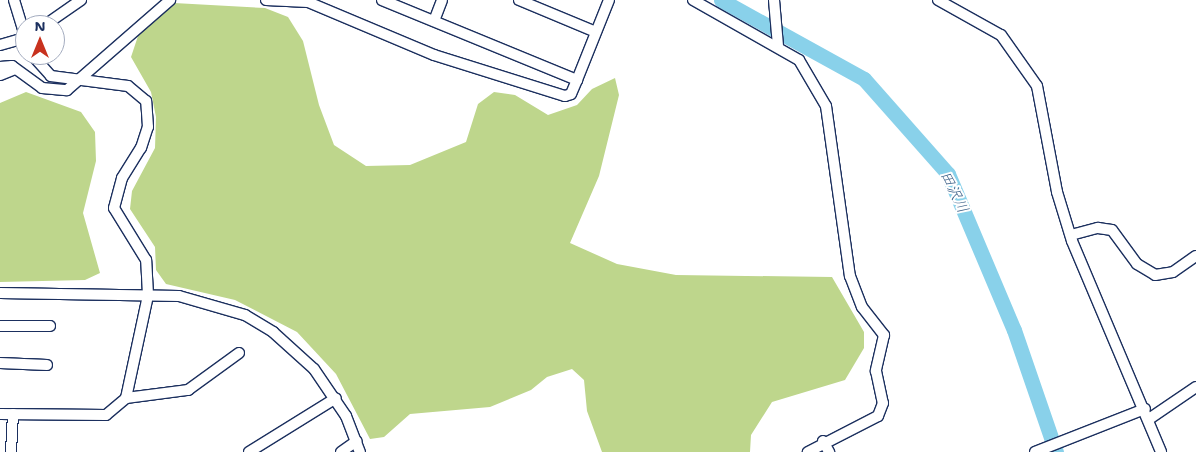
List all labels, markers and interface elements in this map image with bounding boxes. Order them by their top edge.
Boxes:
north arrow [15,15,65,65]
text: N [34,17,46,35]
water label: 田沢川 [936,168,972,216]

